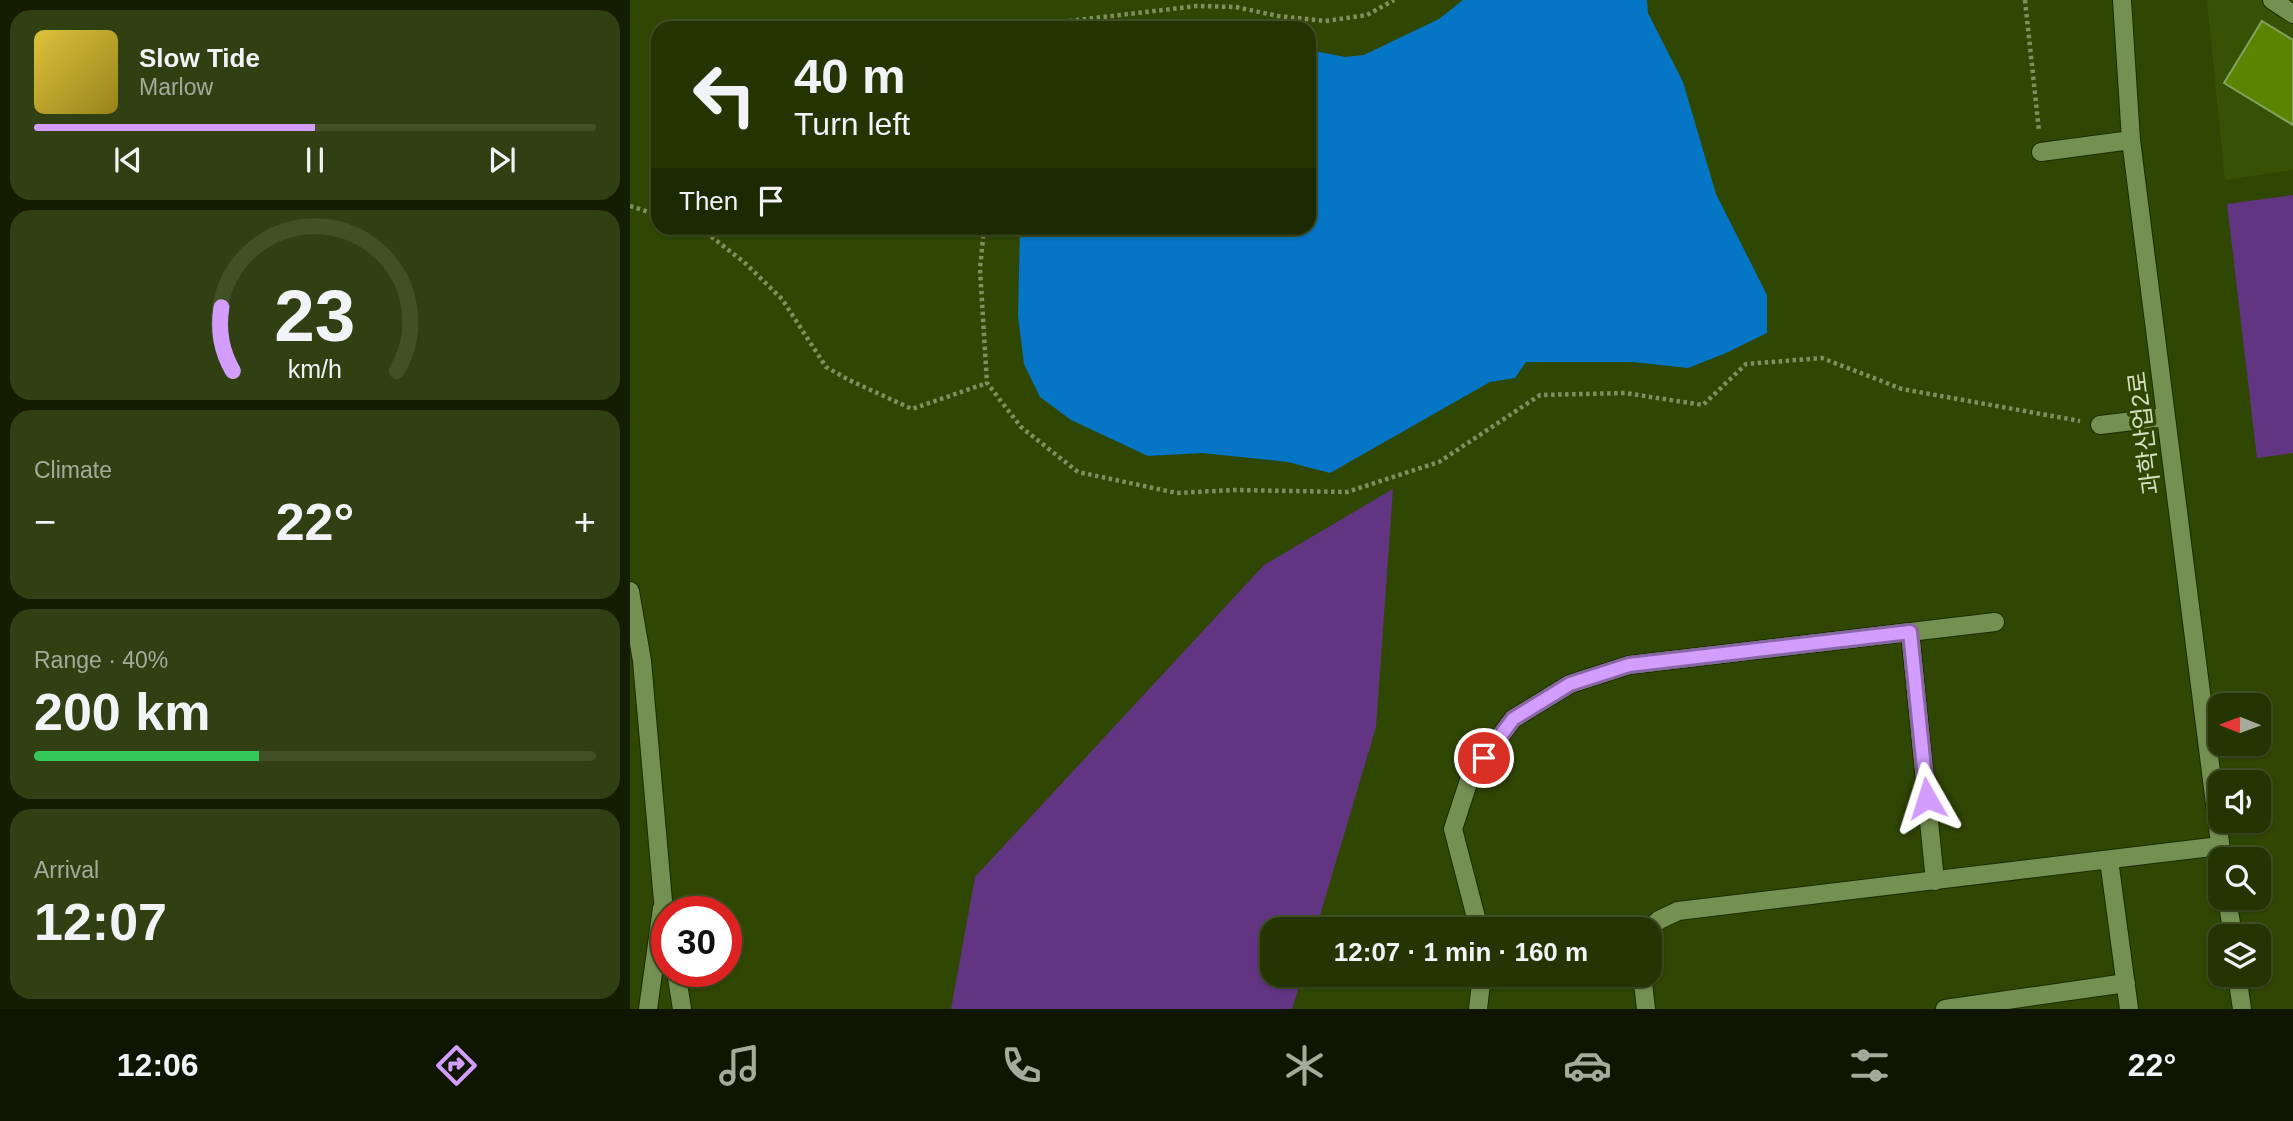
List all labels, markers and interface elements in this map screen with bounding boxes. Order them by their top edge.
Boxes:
text: Slow Tide [139,43,260,73]
icon: left [679,49,770,140]
text: 40 m [794,49,906,103]
text: Marlow [139,74,213,100]
text: Turn left [794,106,910,142]
icon: previous [109,141,147,179]
icon: pause [296,141,334,179]
icon: next [483,141,521,179]
icon: arrive [752,182,790,220]
text: Then [679,186,738,216]
text: 23 [275,275,355,356]
text: km/h [288,354,342,382]
street label: 과학산업2로 [2123,370,2165,496]
text: Climate [34,457,112,483]
text: 22° [276,493,354,551]
text: − [34,501,56,543]
text: + [574,501,596,543]
text: Range · 40% [34,647,168,673]
text: 200 km [34,683,210,741]
north arrow [2208,693,2272,756]
map controls [2208,693,2271,987]
pin [1454,728,1514,788]
icon: arrive [1465,739,1503,777]
position arrow [1890,761,1964,835]
button: sound [2208,770,2271,833]
button: search [2208,847,2271,910]
text: Arrival [34,857,99,883]
text: 12:07 [34,893,167,951]
speed limit sign: 30 [651,896,742,987]
button: layers [2208,924,2271,987]
text: 12:07 · 1 min · 160 m [1334,937,1588,967]
icon: directions [432,1041,481,1090]
icon: music [715,1041,764,1090]
icon: phone [997,1041,1046,1090]
icon: climate [1280,1041,1329,1090]
icon: car [1563,1041,1612,1090]
icon: filters [1845,1041,1894,1090]
text: 12:06 [117,1047,199,1083]
text: 22° [2128,1047,2176,1083]

